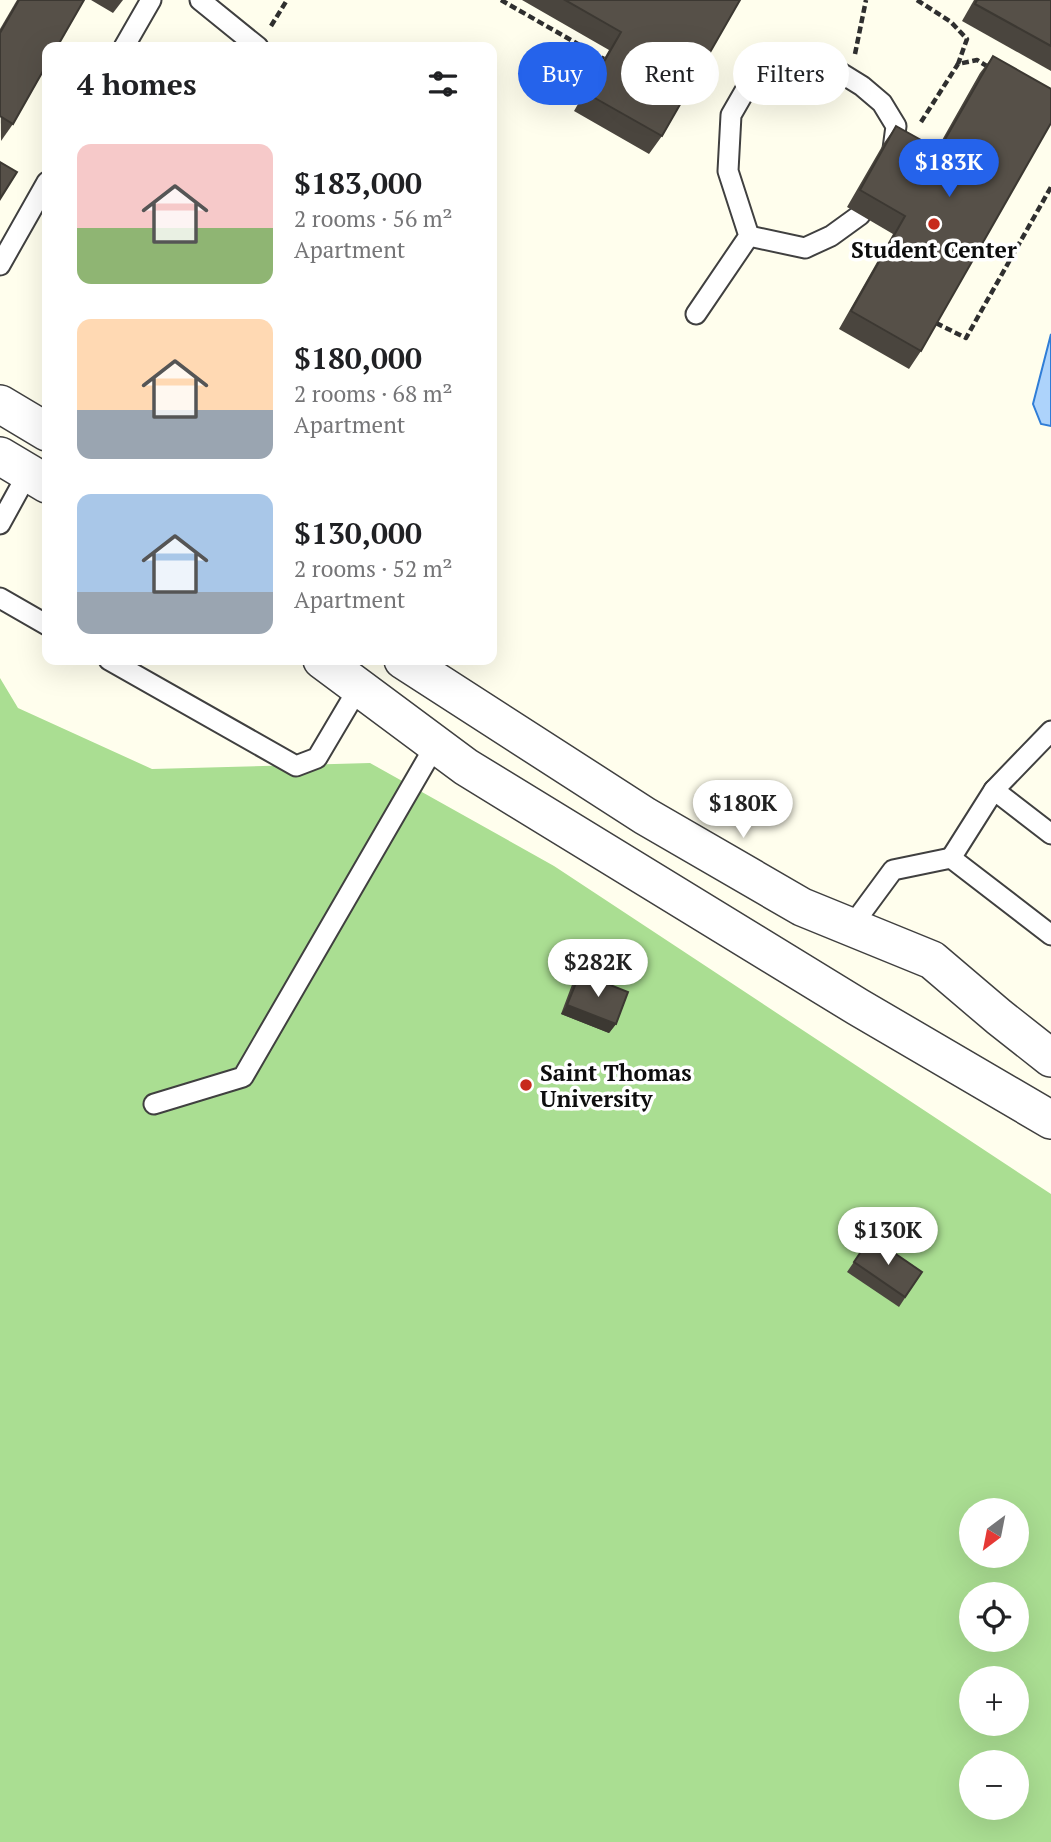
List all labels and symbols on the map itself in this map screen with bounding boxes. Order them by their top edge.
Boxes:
pin: $183K [900,140,998,199]
marker: Student Center [926,216,942,232]
place label: Student Center [851,234,1017,265]
pin: $180K [694,780,792,840]
pin: $282K [549,940,647,999]
place label: Saint Thomas University [540,1057,692,1114]
marker: Saint Thomas University [518,1077,534,1093]
pin: $130K [839,1208,937,1267]
north arrow [959,1498,1029,1568]

